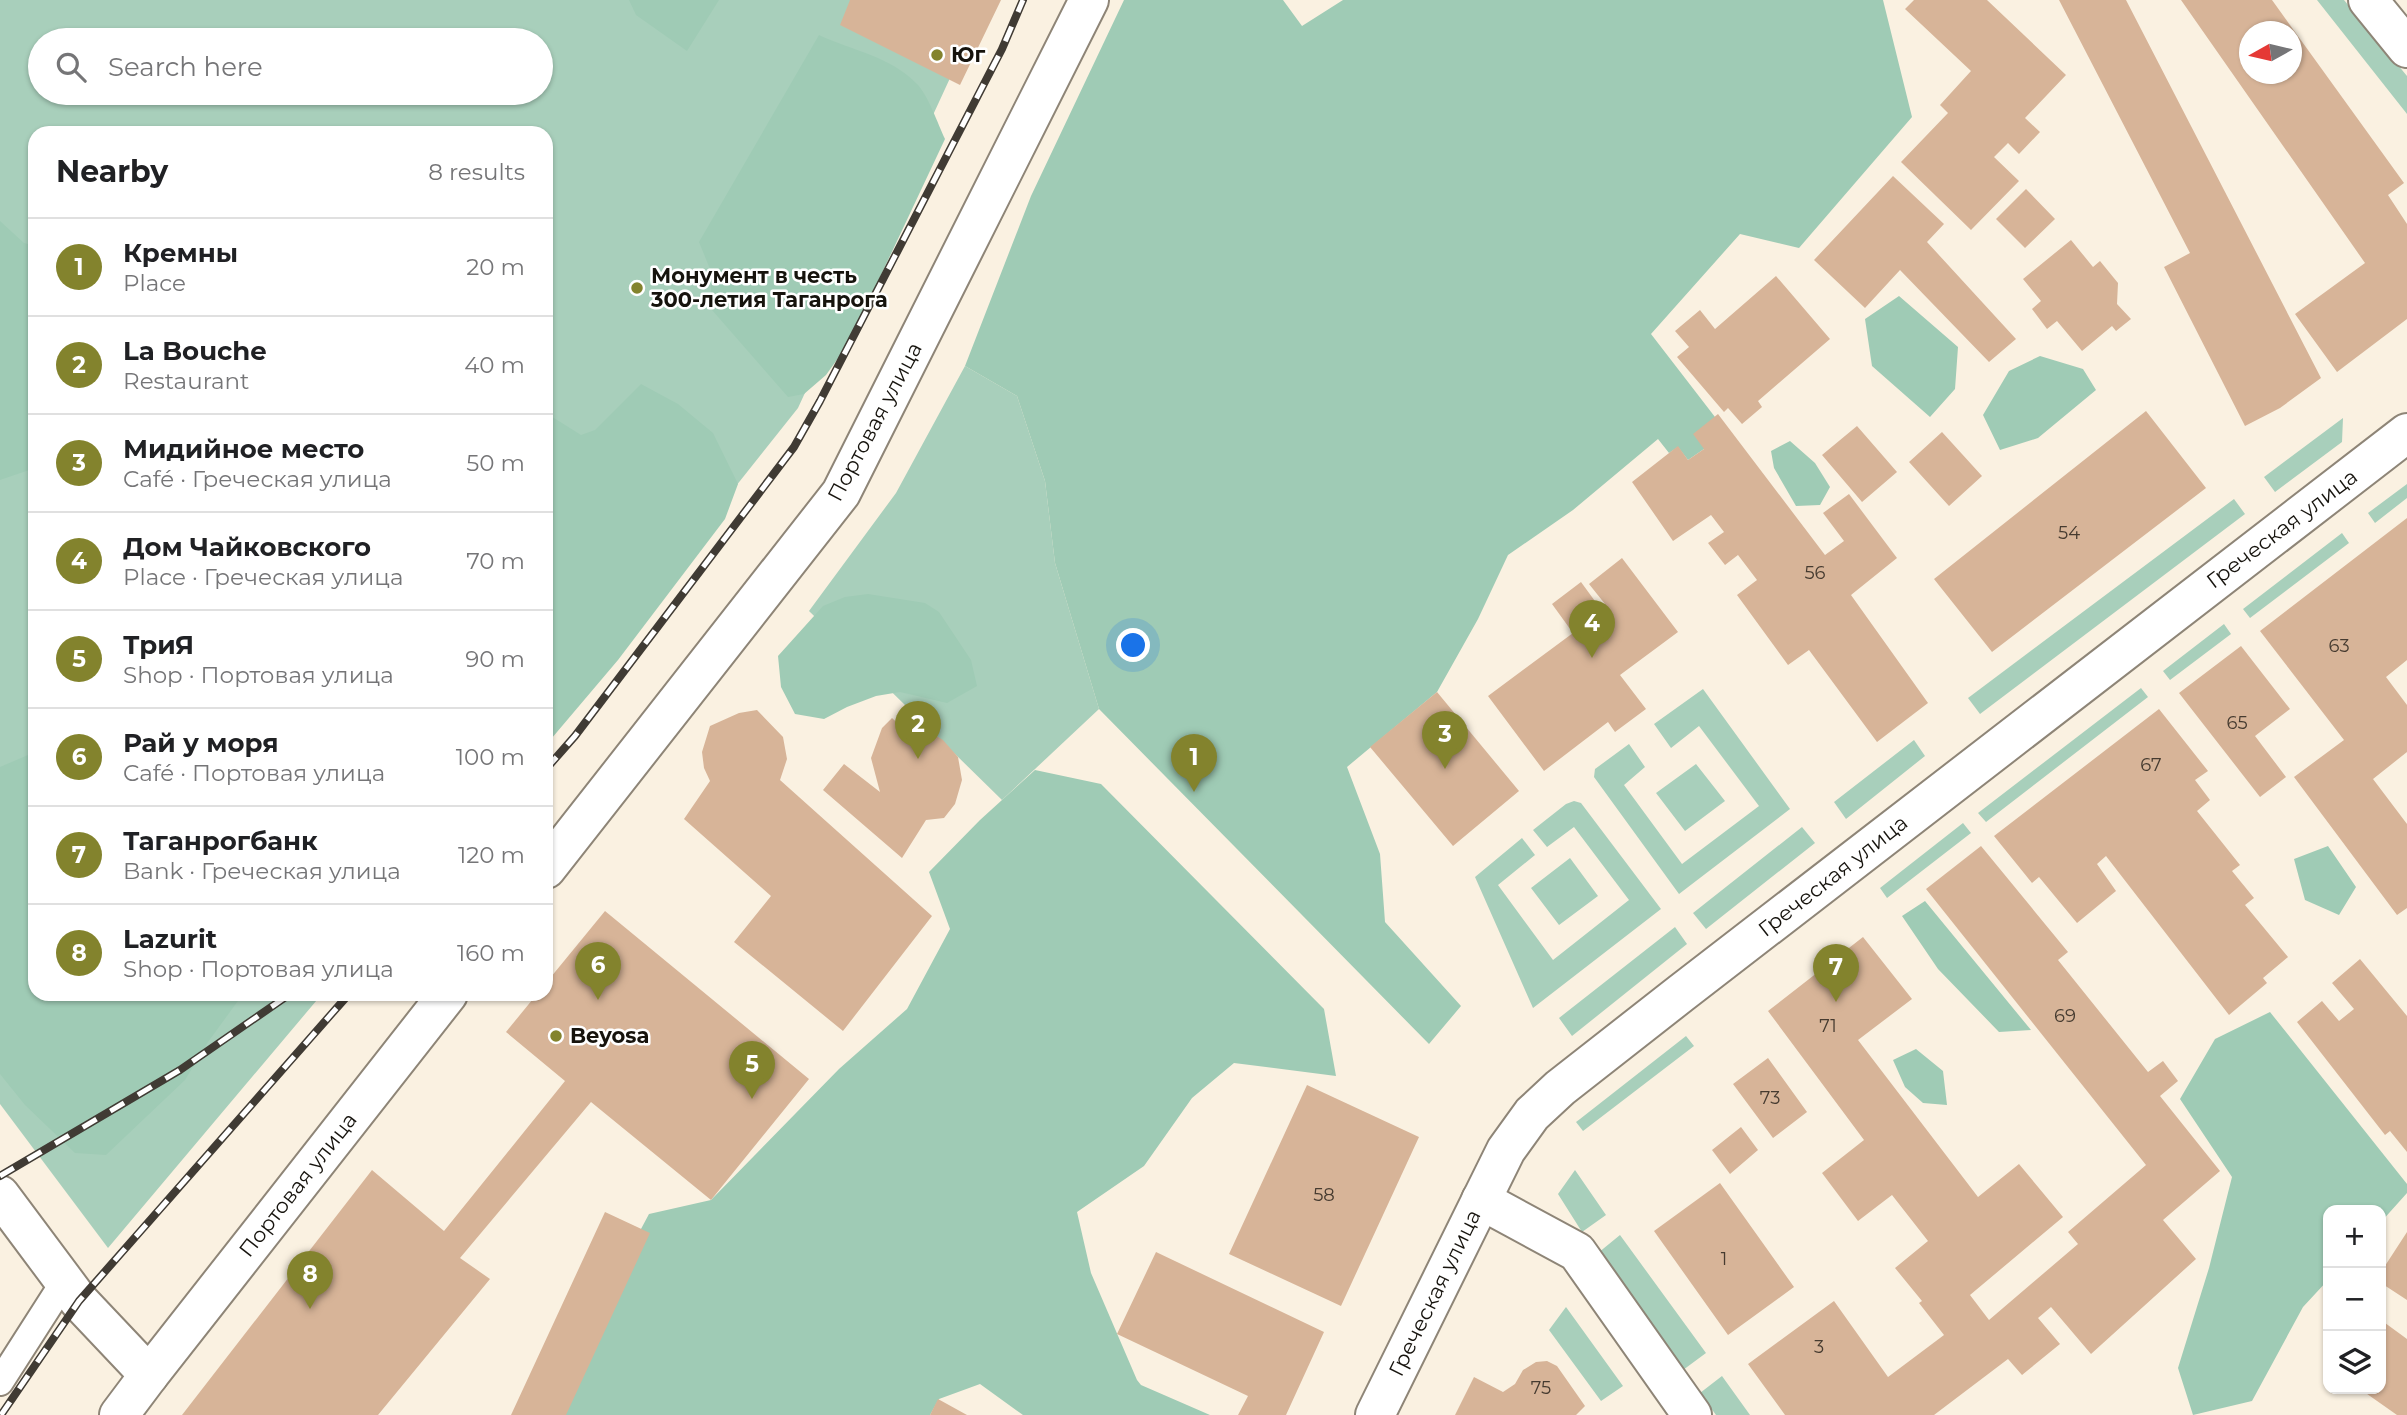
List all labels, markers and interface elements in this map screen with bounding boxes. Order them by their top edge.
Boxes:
north arrow [2239,21,2302,84]
search box [28,28,553,105]
place label: Юг [951,42,985,67]
marker: Юг [929,47,945,63]
icon: search [52,48,90,86]
text: Search here [108,51,263,83]
text: Nearby [56,153,168,190]
text: 8 results [428,158,525,186]
text: Кремны [123,237,238,269]
text: 1 [74,253,84,281]
text: 20 m [466,253,525,281]
place label: Монумент в честь 300-летия Таганрога [650,263,888,312]
text: Place [123,269,186,297]
marker: Монумент в честь 300-летия Таганрога [629,280,645,296]
text: La Bouche [123,335,267,367]
street label: Портовая улица [822,338,927,505]
text: 2 [72,351,86,379]
text: 40 m [464,351,525,379]
text: Restaurant [123,367,249,395]
text: Мидийное место [123,433,364,465]
text: 3 [72,449,86,477]
text: 50 m [466,449,525,477]
street label: Греческая улица [2201,464,2362,593]
text: Café · Греческая улица [123,465,392,493]
house number: 54 [2058,522,2080,544]
text: Дом Чайковского [123,531,371,563]
text: 4 [71,547,87,575]
text: 70 m [466,547,525,575]
house number: 56 [1804,562,1826,584]
text: Place · Греческая улица [123,563,403,591]
pin: 4 [1569,600,1615,658]
your location [1116,628,1150,662]
text: ТриЯ [123,629,194,661]
house number: 63 [2328,635,2350,657]
text: 5 [72,645,86,673]
text: 90 m [465,645,525,673]
text: Shop · Портовая улица [123,661,394,689]
pin: 2 [895,701,941,759]
pin: 3 [1422,711,1468,769]
house number: 65 [2226,712,2248,734]
text: Рай у моря [123,727,278,759]
pin: 1 [1171,734,1217,792]
text: 6 [72,743,86,771]
text: 100 m [456,743,525,771]
house number: 67 [2140,754,2162,776]
text: Café · Портовая улица [123,759,385,787]
street label: Греческая улица [1753,810,1912,942]
text: Таганрогбанк [123,825,318,857]
text: 7 [72,841,86,869]
text: 120 m [458,841,525,869]
text: Bank · Греческая улица [123,857,401,885]
text: Lazurit [123,923,217,955]
text: 8 [71,939,87,967]
text: 160 m [457,939,525,967]
pin: 6 [575,942,621,1000]
pin: 7 [1813,944,1859,1002]
text: Shop · Портовая улица [123,955,394,983]
house number: 69 [2054,1005,2076,1027]
house number: 71 [1819,1015,1837,1037]
place label: Beyosa [570,1023,649,1048]
marker: Beyosa [548,1028,564,1044]
pin: 5 [729,1041,775,1099]
house number: 73 [1760,1087,1780,1109]
street label: Портовая улица [233,1108,362,1262]
house number: 58 [1313,1184,1335,1206]
street label: Греческая улица [1383,1205,1486,1380]
map controls [2323,1205,2386,1394]
button: + [2323,1205,2386,1268]
house number: 1 [1721,1248,1727,1270]
pin: 8 [287,1251,333,1309]
button: − [2323,1268,2386,1331]
button: layers [2323,1331,2386,1394]
house number: 3 [1814,1336,1824,1358]
house number: 75 [1531,1377,1551,1399]

